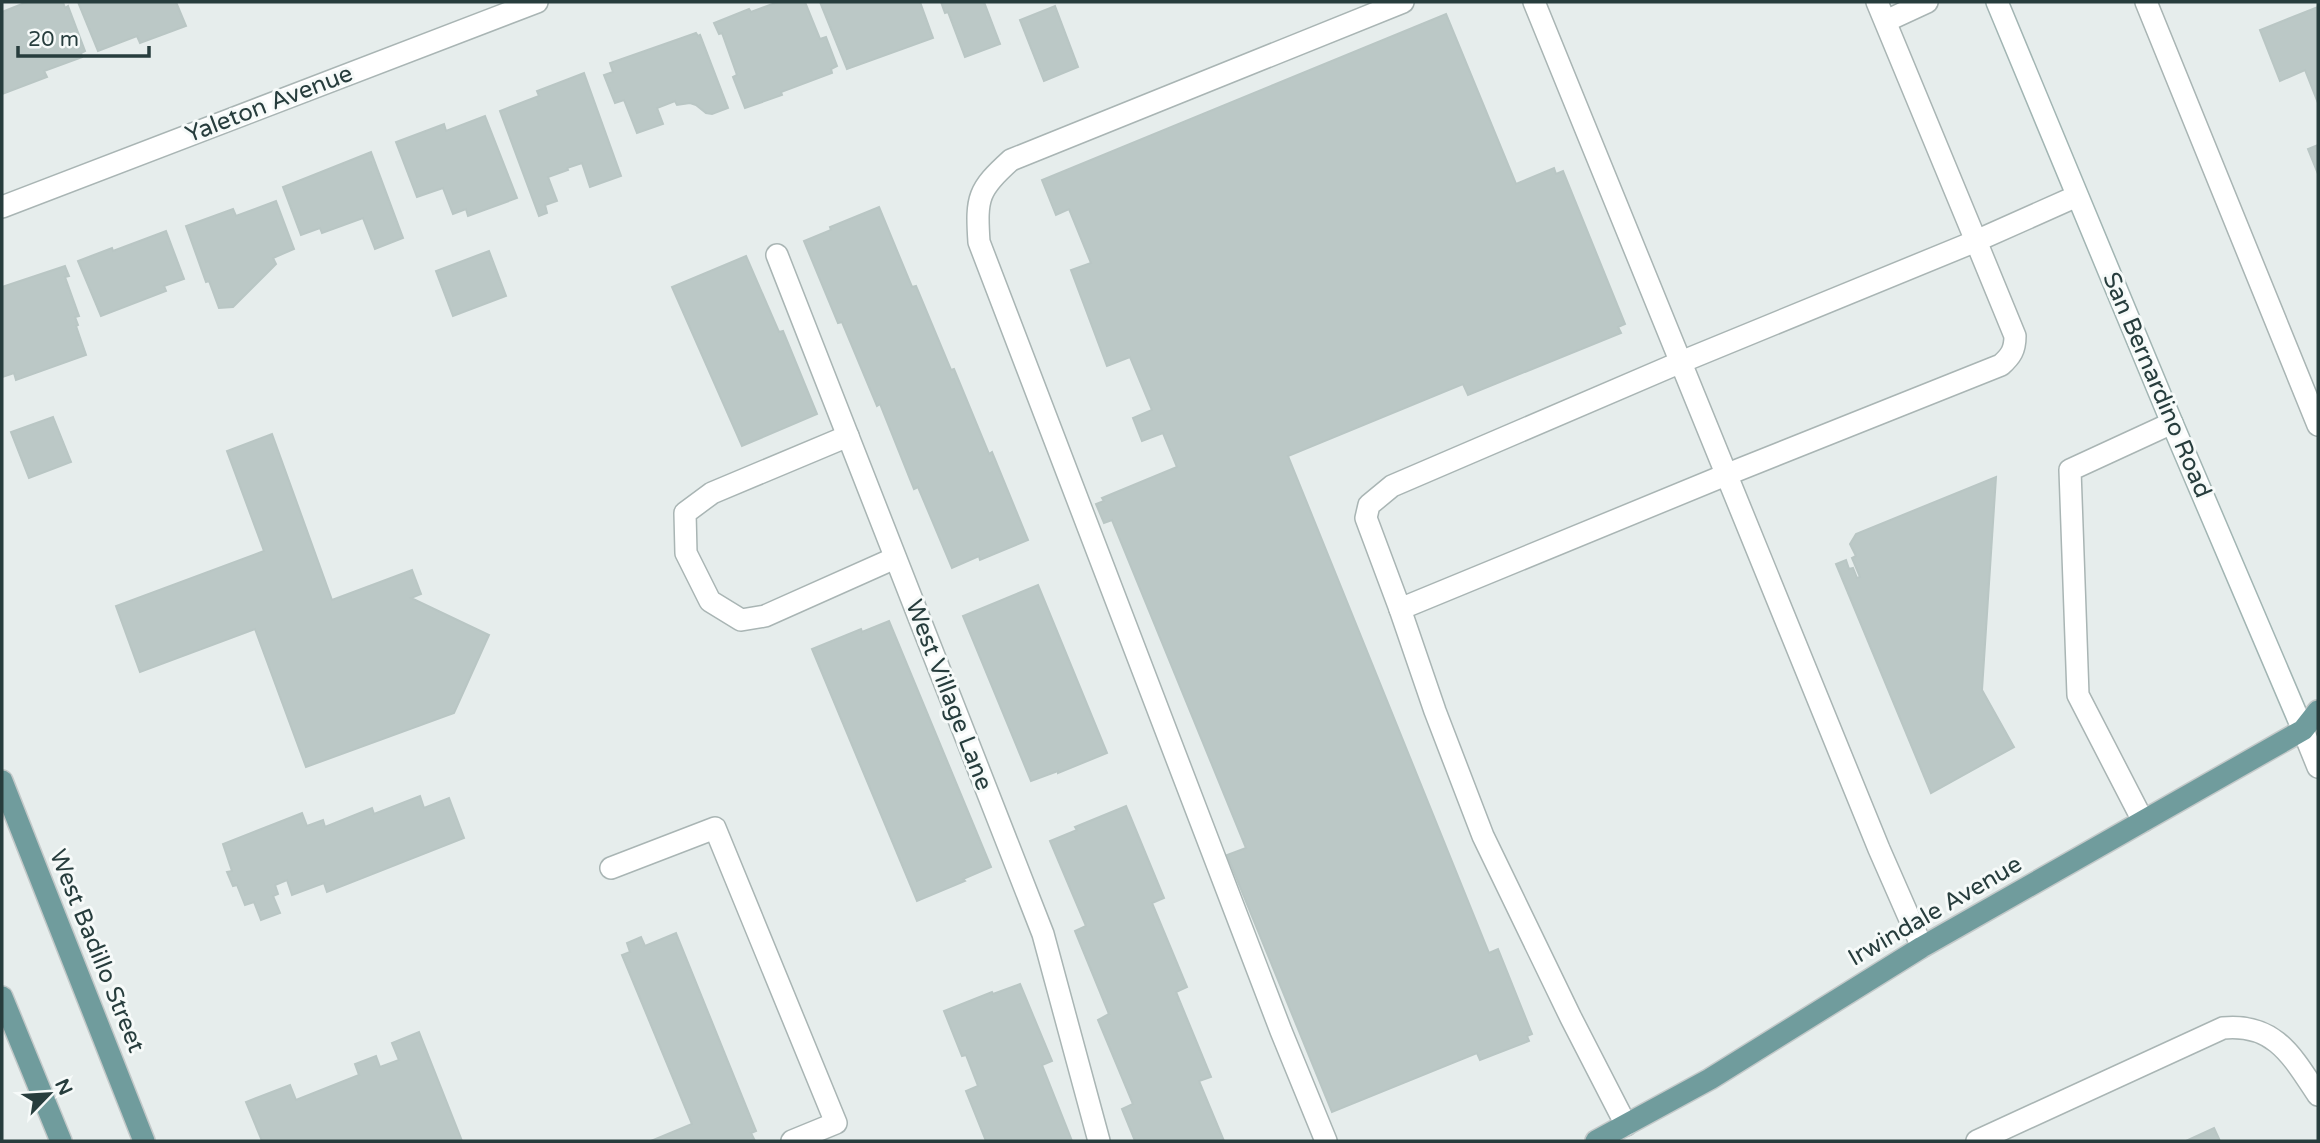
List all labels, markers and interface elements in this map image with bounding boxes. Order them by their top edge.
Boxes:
scale bar [18,14,149,58]
text: 20 m [28,27,79,52]
street label: Yaleton Avenue [181,59,357,149]
street label: San Bernardino Road [2096,268,2218,502]
street label: West Village Lane [899,596,999,794]
street label: West Badillo Street [43,845,151,1057]
street label: Irwindale Avenue [1843,850,2027,972]
north arrow [14,1059,84,1129]
text: N [50,1076,77,1099]

